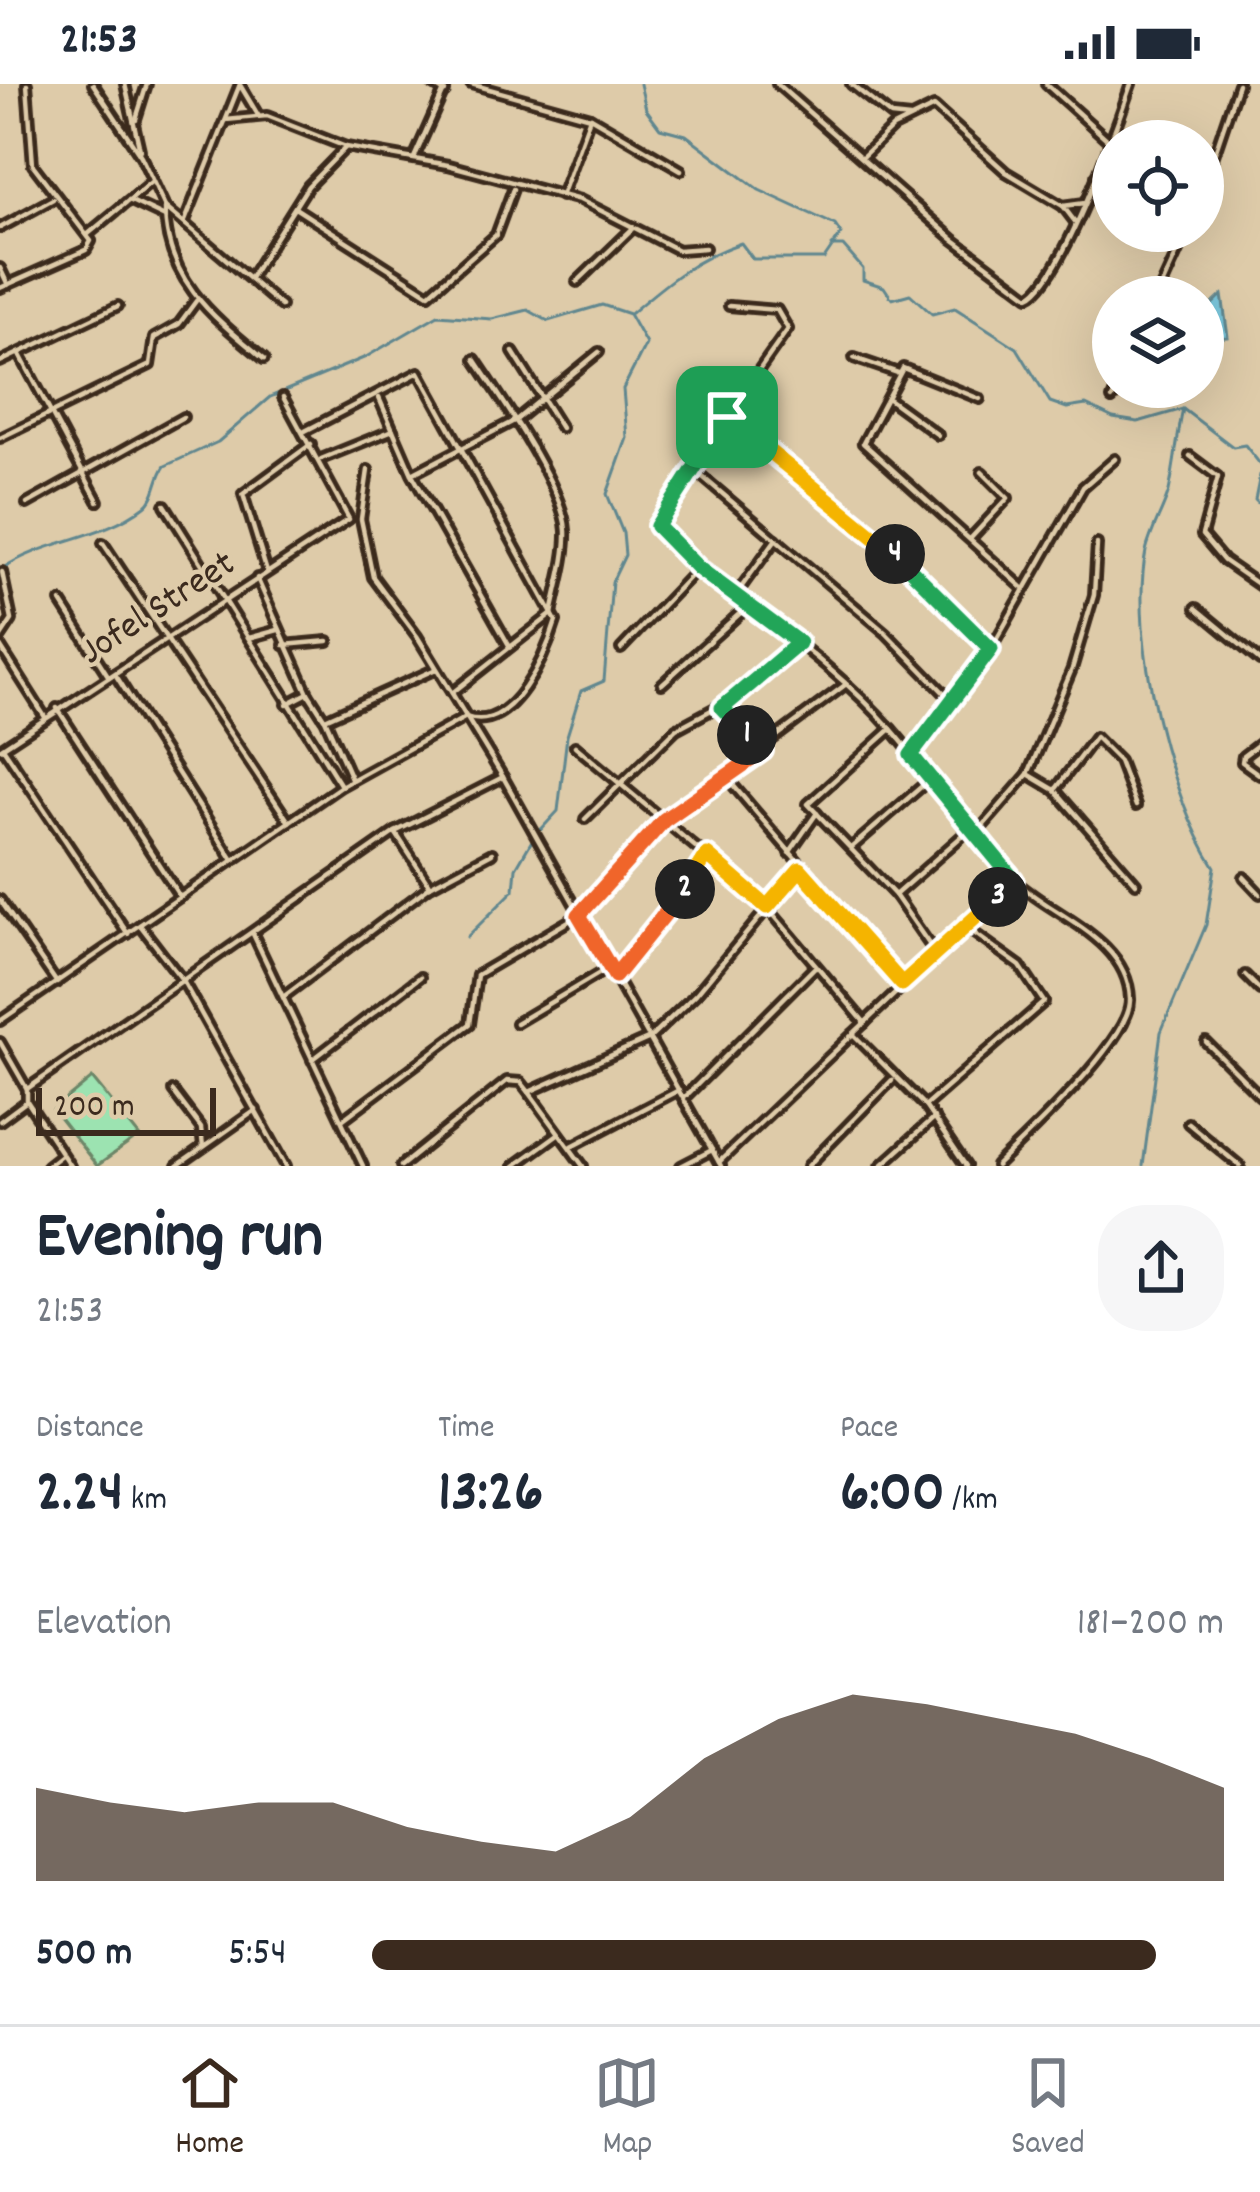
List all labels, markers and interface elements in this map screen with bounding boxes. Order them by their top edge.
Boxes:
text: 21:53 [60,10,138,74]
map controls [1092,120,1224,408]
button: locate [1092,120,1224,252]
button: layers [1092,276,1224,408]
pin [676,366,778,468]
icon: arrive [694,384,760,450]
pin: 4 [865,524,925,584]
text: 4 [888,530,902,577]
street label: Jofel Street [70,539,248,681]
pin: 1 [717,705,777,765]
text: 1 [743,711,751,758]
pin: 2 [655,859,715,919]
text: 2 [678,865,692,912]
pin: 3 [968,867,1028,927]
text: 3 [991,873,1005,920]
scale bar [36,1082,216,1135]
text: 200 m [54,1085,135,1132]
text: Evening run [36,1194,323,1288]
button: share [1098,1205,1224,1331]
text: 21:53 [36,1286,103,1341]
text: Distance [36,1406,144,1453]
text: Time [438,1406,494,1453]
text: Pace [840,1406,898,1453]
text: 2.24 [36,1453,123,1539]
text: 13:26 [438,1453,543,1539]
text: 6:00 [840,1453,945,1539]
text: km [123,1478,167,1525]
text: /km [945,1478,998,1525]
text: Elevation [36,1598,172,1653]
text: 181–200 m [1077,1598,1224,1653]
text: 500 m [36,1928,132,1983]
text: 5:54 [228,1928,287,1983]
tab: Home [175,2050,244,2169]
tab: Map [594,2050,660,2169]
tab: Saved [1011,2050,1085,2169]

